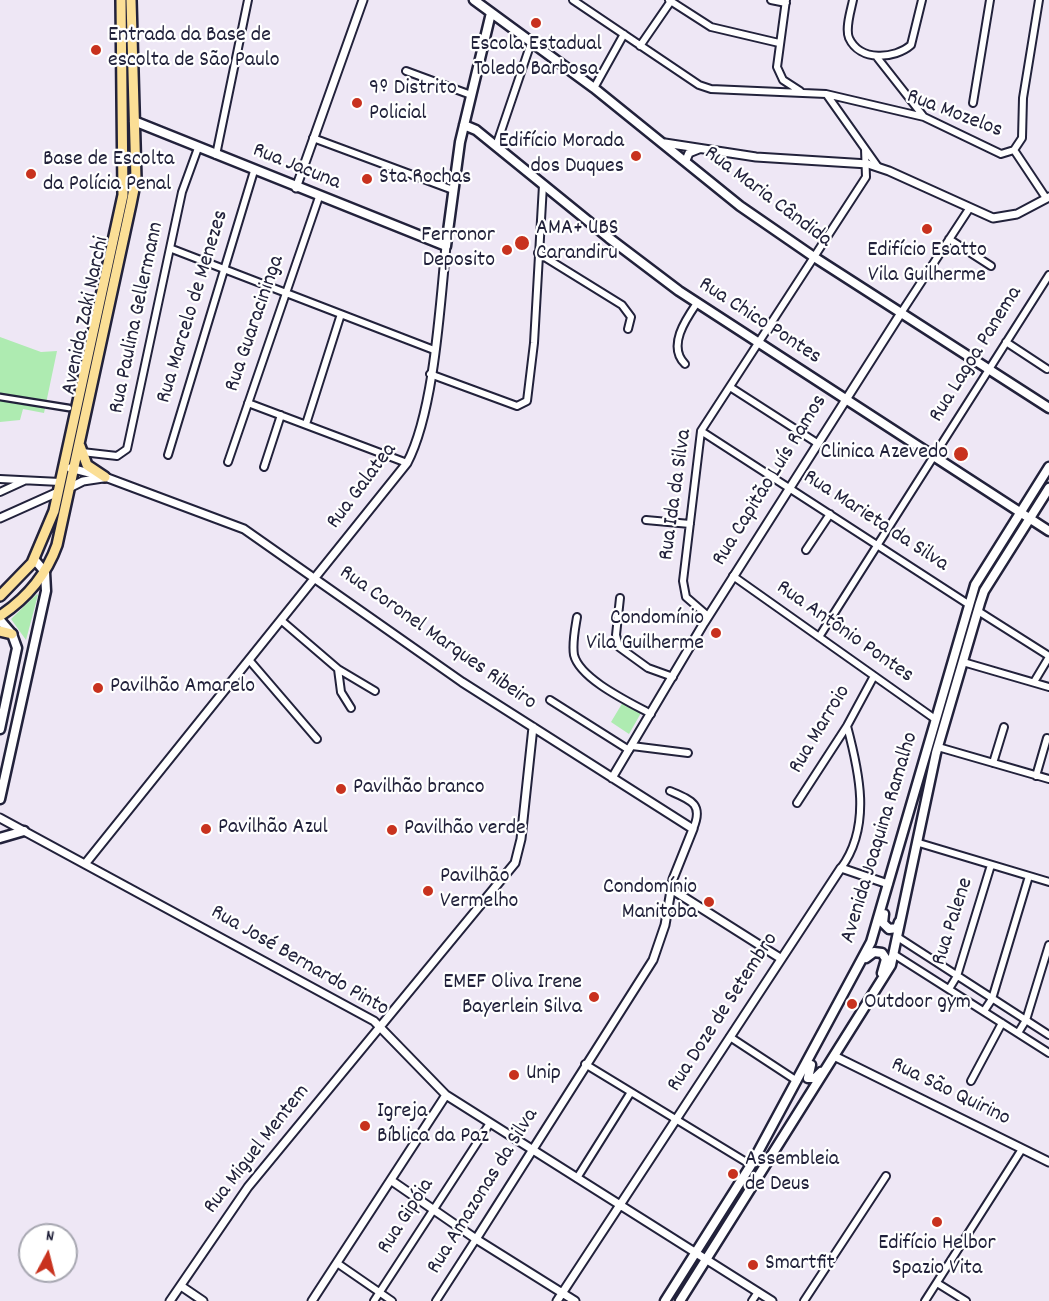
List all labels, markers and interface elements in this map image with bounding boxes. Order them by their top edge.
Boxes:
marker: Escola Estadual Toledo Barbosa [529,16,543,30]
place label: Entrada da Base de escolta de São Paulo [108,24,280,76]
place label: Escola Estadual Toledo Barbosa [470,33,602,84]
marker: Entrada da Base de escolta de São Paulo [89,43,103,57]
place label: 9º Distrito Policial [369,77,457,128]
street label: Rua Mozelos [902,85,1006,145]
marker: 9º Distrito Policial [350,96,364,110]
place label: Edifício Morada dos Duques [498,130,624,182]
street label: Rua Jacuna [248,138,344,198]
street label: Rua Maria Cândida [698,141,836,255]
place label: Base de Escolta da Polícia Penal [43,148,174,200]
marker: Edifício Morada dos Duques [629,149,643,163]
place label: Sta Rochas [379,166,471,192]
marker: Base de Escolta da Polícia Penal [24,167,38,181]
marker: Sta Rochas [360,172,374,186]
street label: Rua Marcelo de Menezes [152,207,236,407]
place label: AMA+ UBS Carandiru [536,217,619,268]
street label: Rua Paulina Gellermann [105,220,171,416]
marker: Edifício Esatto Vila Guilherme [920,222,934,236]
place label: Ferronor Deposito [421,224,495,276]
street label: Avenida Zaki Narchi [57,234,117,398]
marker: AMA+ UBS Carandiru [513,234,531,252]
place label: Edifício Esatto Vila Guilherme [867,239,987,290]
marker: Ferronor Deposito [500,243,514,257]
street label: Rua Guaracininga [220,253,292,395]
street label: Rua Chico Pontes [693,272,825,372]
street label: Rua Lagoa Panema [925,282,1029,428]
street label: Rua Capitão Luís Ramos [708,391,834,571]
street label: Rua Ida da Silva [655,428,699,562]
street label: Rua Galatea [322,439,404,535]
place label: Clinica Azevedo [820,441,948,467]
marker: Clinica Azevedo [952,445,970,463]
street label: Rua Marieta da Silva [797,465,953,579]
street label: Rua Coronel Marques Ribeiro [333,561,541,717]
street label: Rua Antônio Pontes [770,576,918,690]
place label: Condomínio Vila Guilherme [586,607,704,658]
marker: Condomínio Vila Guilherme [709,626,723,640]
place label: Pavilhão Amarelo [110,675,255,701]
marker: Pavilhão Amarelo [91,681,105,695]
street label: Rua Marroio [784,681,858,779]
street label: Avenida Joaquina Ramalho [836,729,926,947]
place label: Pavilhão branco [353,776,484,802]
marker: Pavilhão branco [334,782,348,796]
place label: Pavilhão Azul [218,816,328,842]
place label: Pavilhão verde [404,817,526,843]
marker: Pavilhão Azul [199,822,213,836]
marker: Pavilhão verde [385,823,399,837]
place label: Pavilhão Vermelho [440,865,518,916]
street label: Rua Palene [927,875,981,969]
place label: Condomínio Manitoba [603,876,697,927]
marker: Pavilhão Vermelho [421,884,435,898]
marker: Condomínio Manitoba [702,895,716,909]
street label: Rua José Bernardo Pinto [205,900,393,1024]
street label: Rua Doze de Setembro [663,928,785,1098]
place label: EMEF Oliva Irene Bayerlein Silva [443,971,582,1022]
marker: EMEF Oliva Irene Bayerlein Silva [587,990,601,1004]
place label: Outdoor gym [864,991,971,1017]
marker: Outdoor gym [845,997,859,1011]
street label: Rua São Quirino [886,1053,1014,1133]
place label: Unip [526,1062,561,1088]
marker: Unip [507,1068,521,1082]
street label: Rua Miguel Mentem [199,1080,317,1220]
place label: Igreja Bíblica da Paz [377,1100,489,1152]
street label: Rua Amazonas da Silva [422,1104,546,1280]
marker: Igreja Bíblica da Paz [358,1119,372,1133]
place label: Assembleia de Deus [745,1148,839,1200]
marker: Assembleia de Deus [726,1167,740,1181]
street label: Rua Gipóia [373,1174,441,1260]
marker: Edifício Helbor Spazio Vita [930,1215,944,1229]
north arrow [18,1223,78,1283]
text: N [45,1225,55,1249]
place label: Edifício Helbor Spazio Vita [878,1232,996,1284]
place label: Smartfit [765,1252,835,1278]
marker: Smartfit [746,1258,760,1272]

